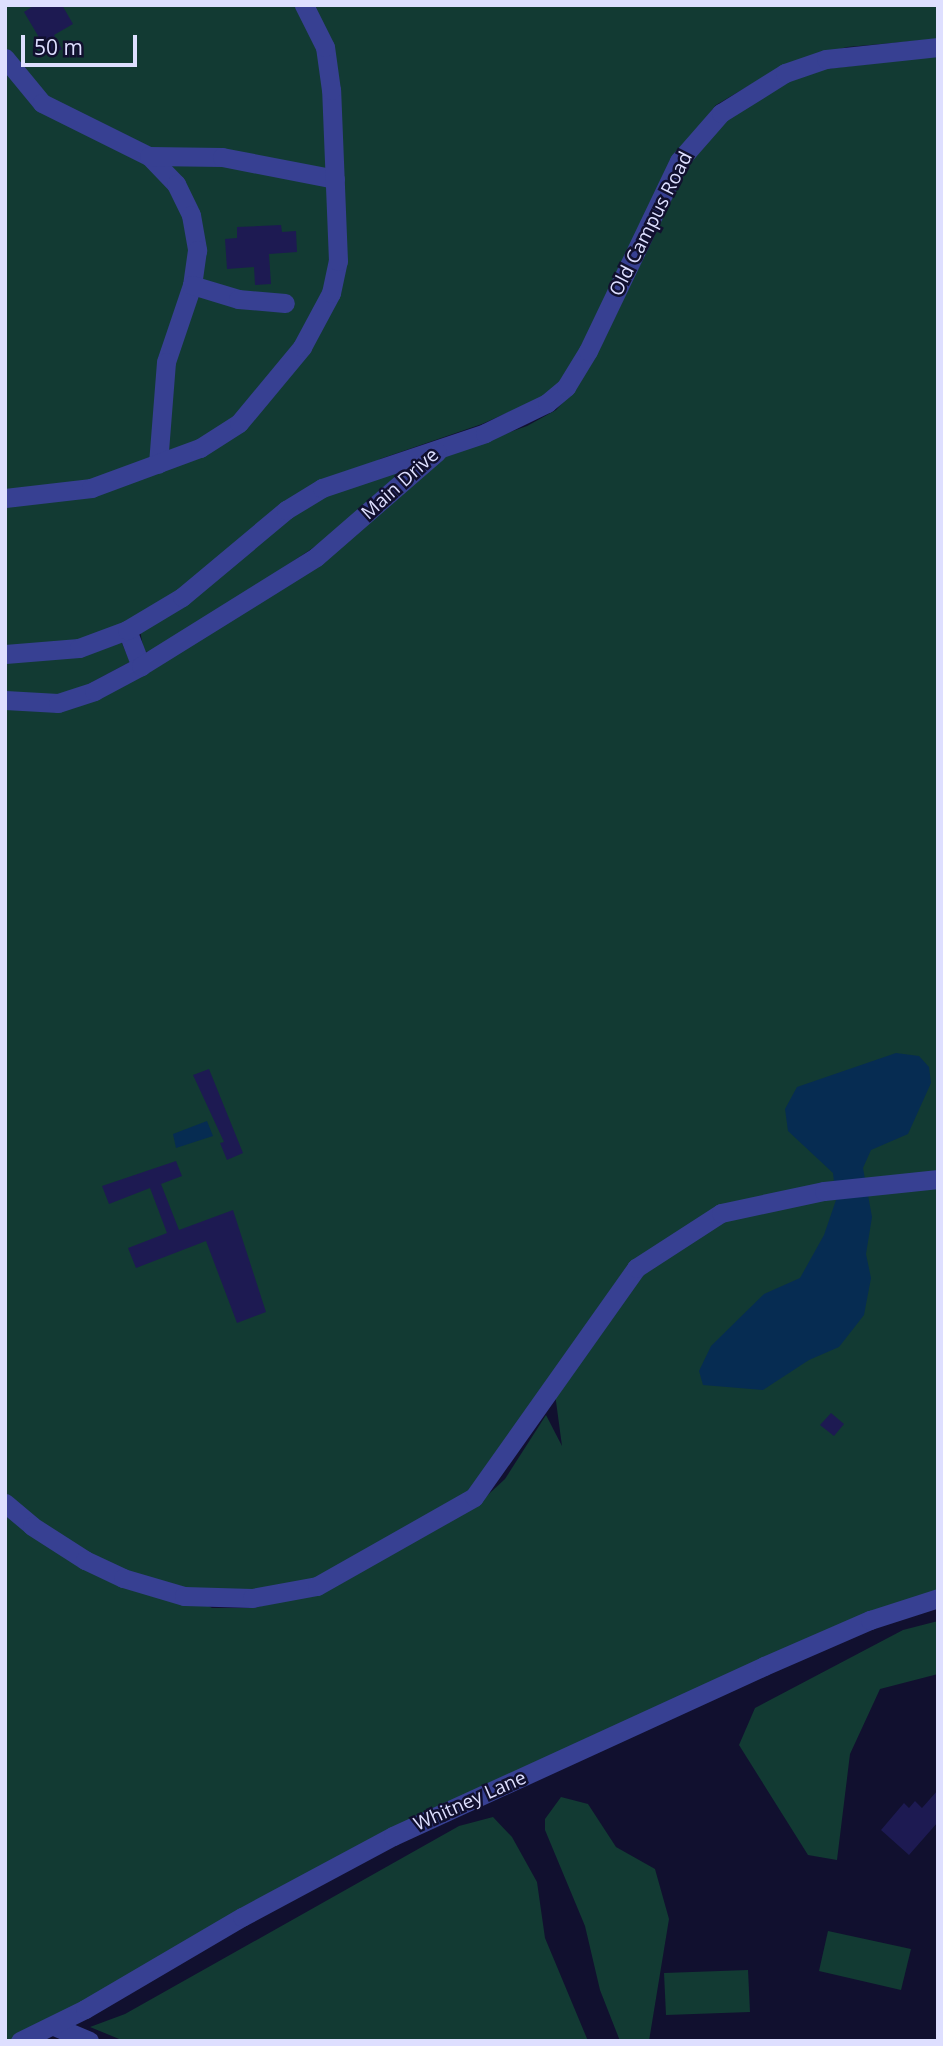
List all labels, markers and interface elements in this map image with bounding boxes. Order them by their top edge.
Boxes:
scale bar [24,21,140,65]
text: 50 m [34,33,83,61]
street label: Old Campus Road [605,148,697,300]
street label: Main Drive [357,444,443,524]
street label: Whitney Lane [410,1766,530,1836]

